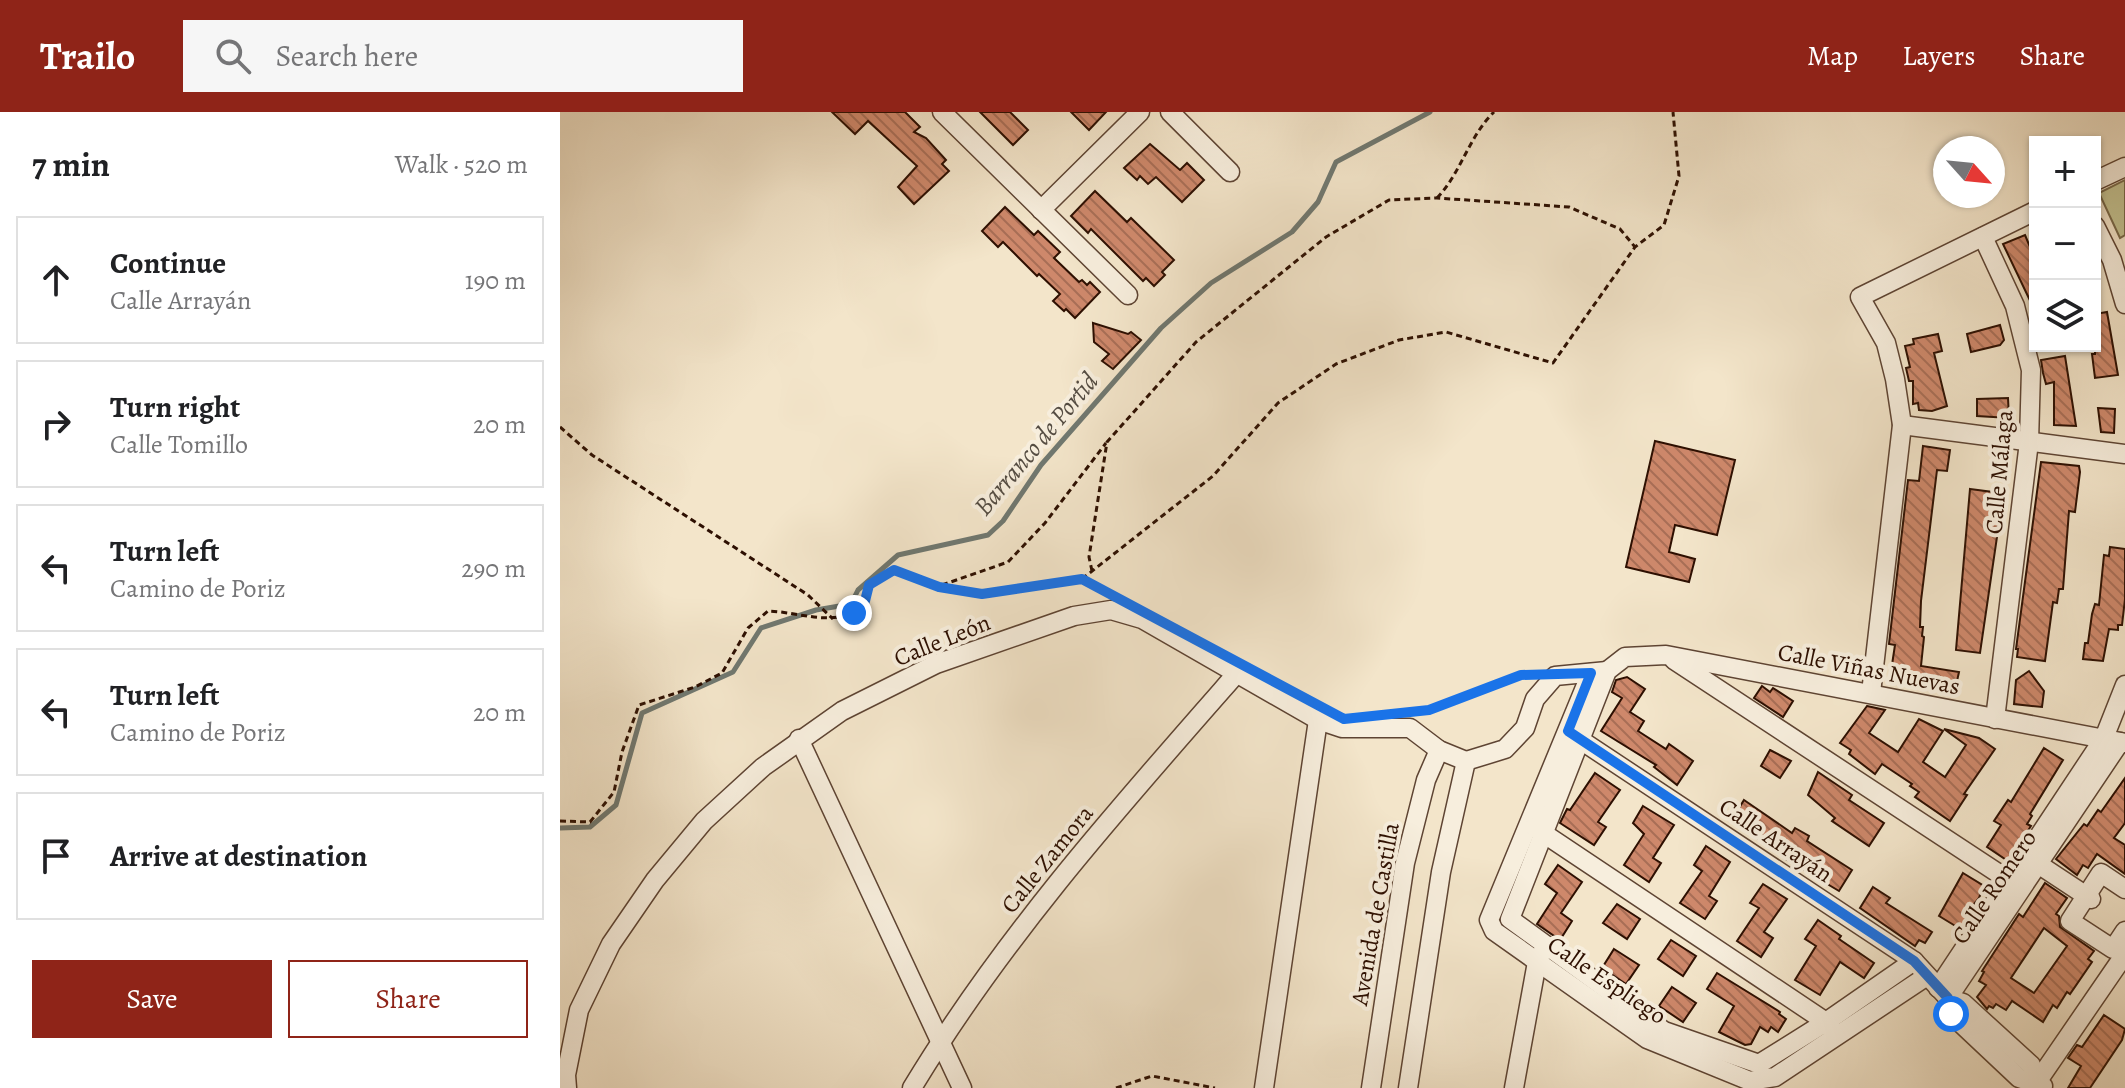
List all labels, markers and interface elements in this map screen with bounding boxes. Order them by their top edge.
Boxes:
search box [183,20,743,92]
text: Trailo [40,30,135,82]
icon: search [211,34,255,78]
text: Search here [275,36,418,76]
text: Map [1807,37,1858,75]
text: Layers [1902,37,1975,75]
text: Share [2019,37,2085,75]
north arrow [1933,136,2005,208]
map controls [2029,136,2101,352]
button: + [2029,136,2101,208]
text: 7 min [32,141,110,188]
text: Walk · 520 m [395,147,528,182]
button: − [2029,208,2101,280]
text: Continue [110,243,226,283]
icon: ahead [34,258,78,302]
text: 190 m [465,263,526,298]
button: layers [2029,280,2101,352]
text: Calle Arrayán [110,283,251,318]
water label: Barranco de Portid [966,365,1106,523]
text: Turn right [110,387,240,427]
icon: right [34,402,78,446]
text: 20 m [473,407,526,442]
street label: Calle Málaga [1978,408,2020,535]
text: Calle Tomillo [110,427,248,462]
text: Turn left [110,531,219,571]
icon: left [34,546,78,590]
text: 290 m [461,551,526,586]
text: Camino de Poriz [110,571,286,606]
route end [836,595,872,631]
street label: Calle León [889,606,995,674]
street label: Calle Viñas Nuevas [1775,636,1963,702]
text: Turn left [110,675,219,715]
icon: left [34,690,78,734]
text: 20 m [473,695,526,730]
text: Camino de Poriz [110,715,286,750]
street label: Calle Arrayán [1713,790,1839,890]
street label: Calle Zamora [994,798,1101,920]
street label: Avenida de Castilla [1343,819,1407,1009]
street label: Calle Romero [1944,824,2044,950]
icon: arrive [34,834,78,878]
text: Arrive at destination [110,836,367,876]
street label: Calle Espliego [1541,928,1673,1032]
button: Save [32,960,272,1038]
button: Share [288,960,528,1038]
route start [1933,996,1969,1032]

